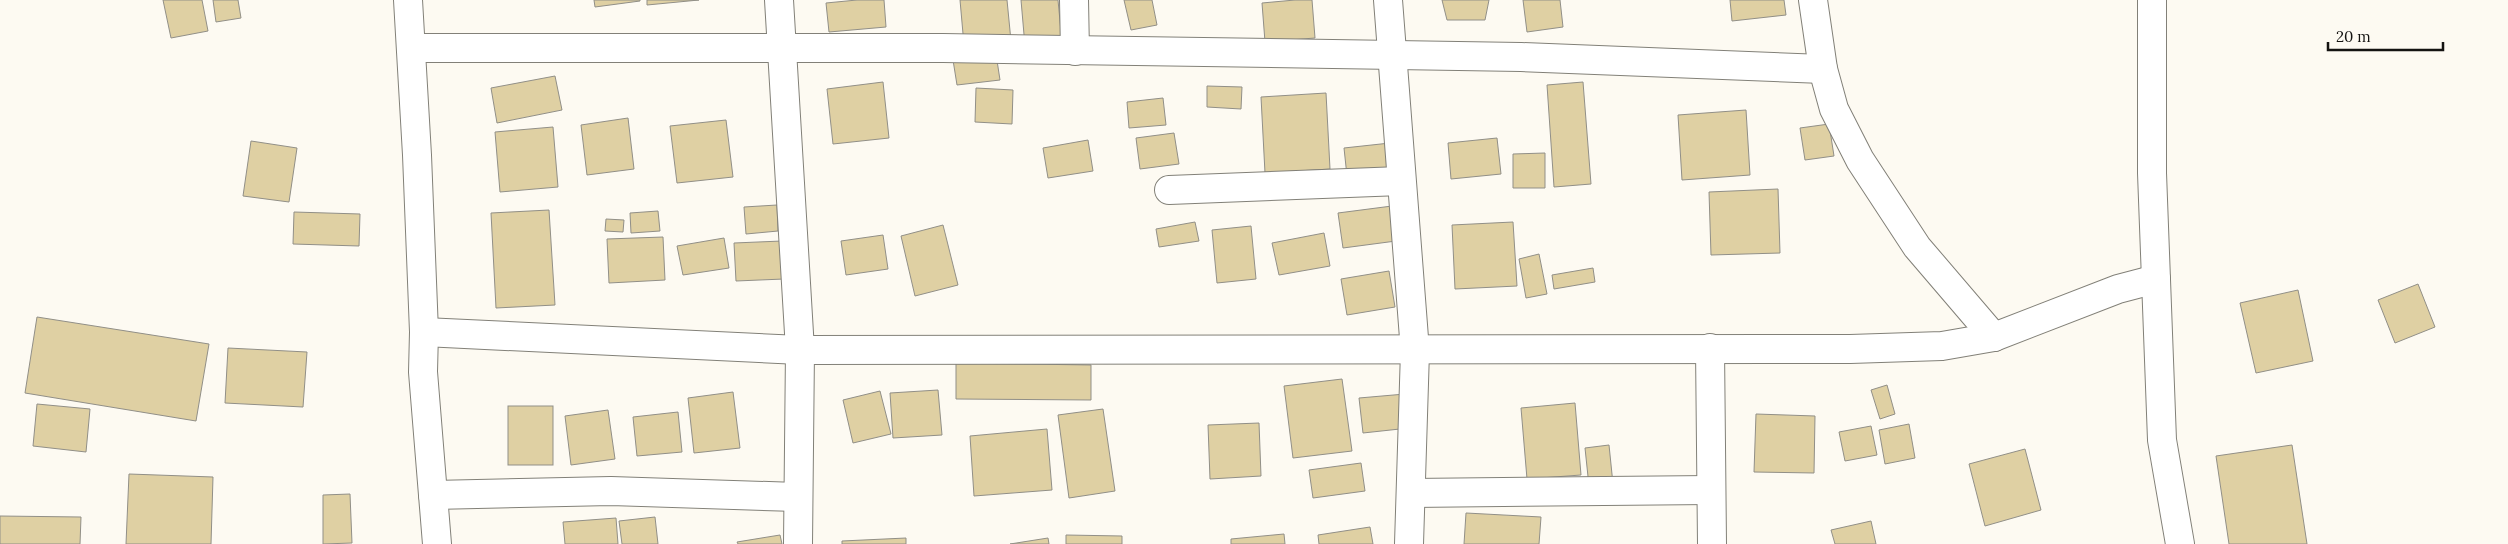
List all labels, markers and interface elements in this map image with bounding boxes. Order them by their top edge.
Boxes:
scale bar [2328,20,2443,52]
text: 20 m [2336,27,2371,46]

